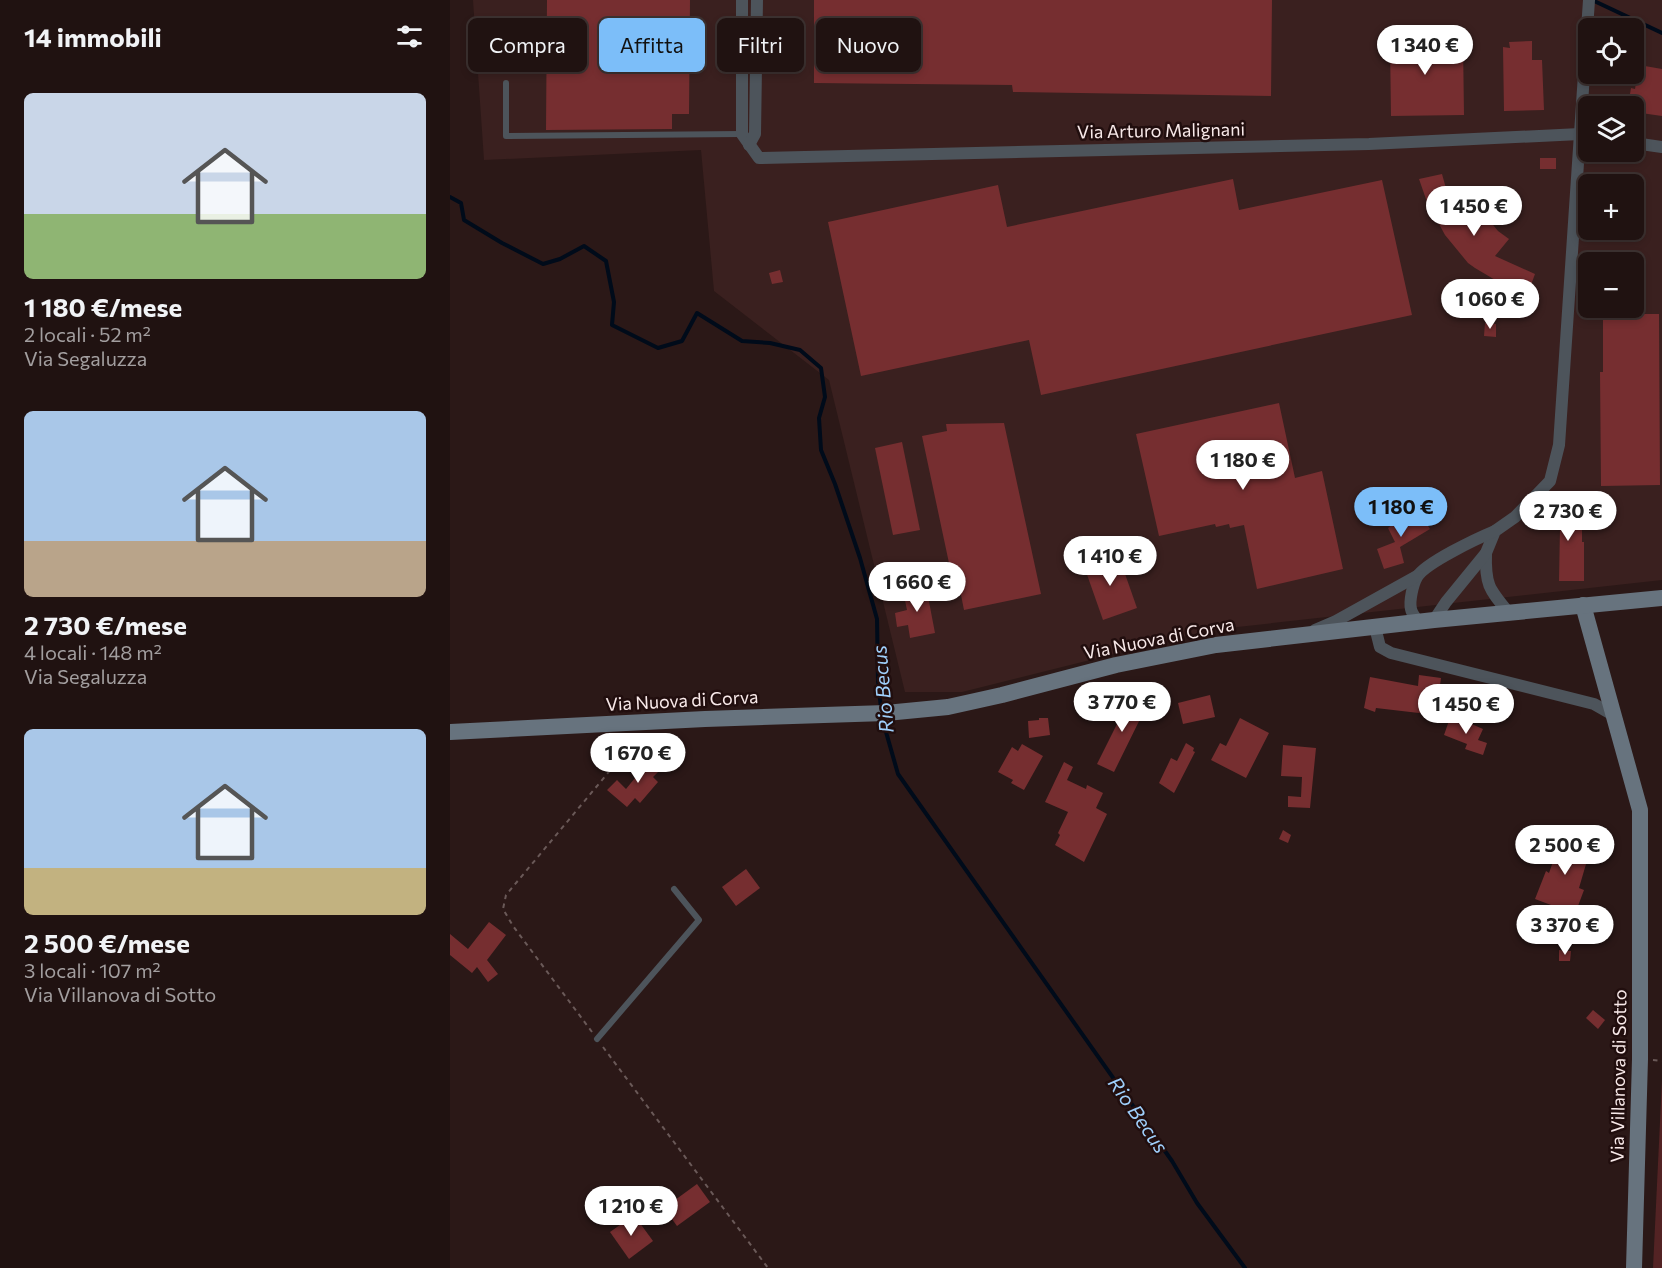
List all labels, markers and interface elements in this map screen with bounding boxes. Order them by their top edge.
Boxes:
chip: Compra [468,18,587,72]
chip: Affitta [599,18,705,72]
chip: Filtri [717,18,804,72]
chip: Nuovo [816,18,921,72]
map controls [1578,18,1644,318]
button: locate [1578,18,1644,84]
icon: filters [393,20,426,53]
text: 14 immobili [24,21,162,52]
pin: 1 340 € [1370,25,1480,76]
text: 1 340 € [1391,32,1459,56]
button: layers [1578,96,1644,162]
street label: Via Arturo Malignani [1077,118,1245,142]
icon: home [171,132,279,240]
button: + [1578,174,1644,240]
pin: 1 450 € [1419,186,1529,237]
text: 1 450 € [1440,193,1508,217]
button: − [1578,252,1644,318]
pin: 1 060 € [1435,279,1545,330]
text: 1 060 € [1455,286,1525,310]
text: 1 180 €/mese [24,291,182,322]
text: 2 locali · 52 m² [24,322,151,346]
text: Via Segaluzza [24,346,147,370]
pin: 1 180 € [1188,440,1298,491]
text: 1 180 € [1210,447,1276,471]
icon: home [171,450,279,558]
pin: 1 180 € [1346,487,1456,538]
pin: 2 730 € [1513,491,1623,542]
text: 1 180 € [1368,494,1434,518]
text: 2 730 € [1533,498,1603,522]
pin: 1 410 € [1055,536,1165,587]
text: 1 410 € [1078,543,1142,567]
pin: 1 660 € [862,562,972,613]
text: 1 660 € [883,569,951,593]
text: 2 730 €/mese [24,609,187,640]
street label: Via Nuova di Corva [1082,613,1236,663]
text: 4 locali · 148 m² [24,640,162,664]
water label: Rio Becus [866,644,898,734]
text: Via Segaluzza [24,664,147,688]
pin: 3 770 € [1067,682,1177,733]
pin: 1 450 € [1411,684,1521,735]
street label: Via Nuova di Corva [605,685,759,715]
text: 3 770 € [1088,689,1156,713]
text: 1 450 € [1432,691,1500,715]
pin: 1 670 € [583,733,693,784]
text: 1 670 € [604,740,672,764]
icon: home [171,768,279,876]
pin: 2 500 € [1510,825,1620,876]
text: 2 500 € [1529,832,1601,856]
pin: 3 370 € [1510,905,1620,956]
text: 3 370 € [1531,912,1600,936]
text: 2 500 €/mese [24,927,190,958]
text: 3 locali · 107 m² [24,958,161,982]
text: Via Villanova di Sotto [24,982,216,1006]
street label: Via Villanova di Sotto [1605,989,1631,1163]
water label: Rio Becus [1104,1072,1174,1157]
pin: 1 210 € [576,1186,686,1237]
text: 1 210 € [599,1193,663,1217]

